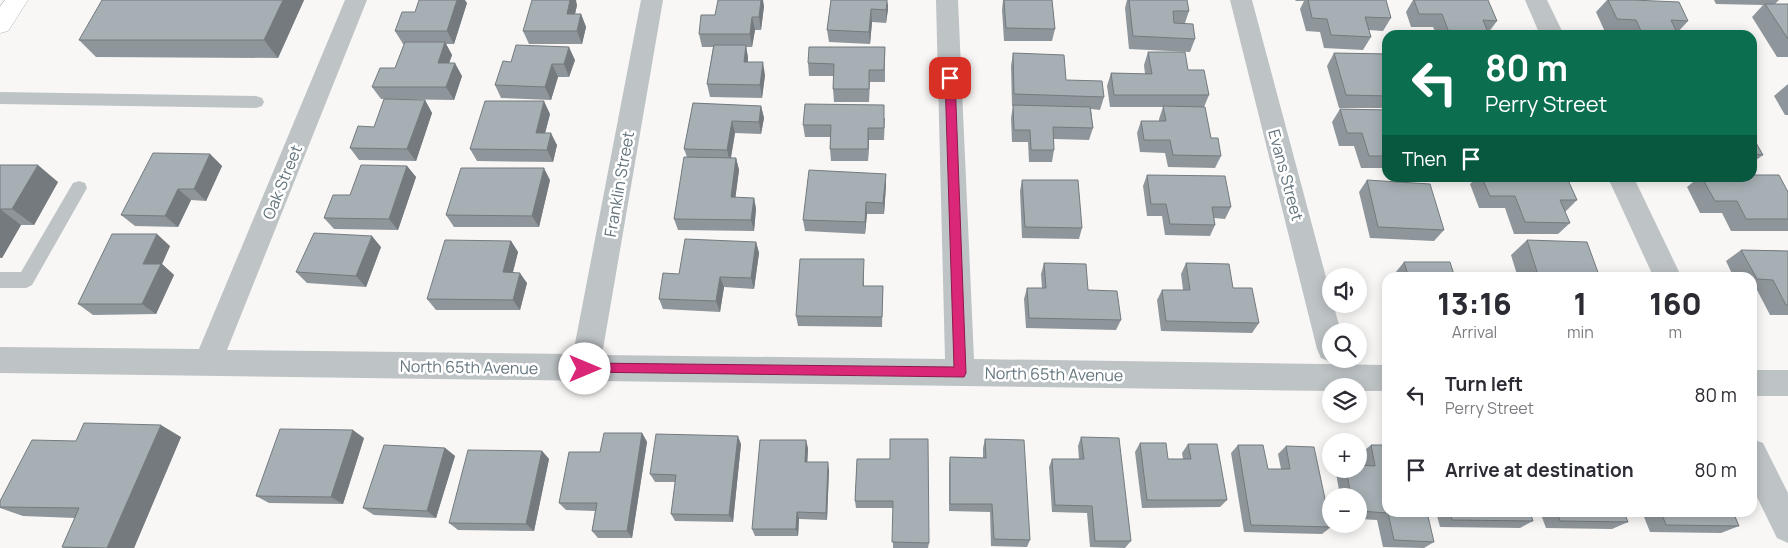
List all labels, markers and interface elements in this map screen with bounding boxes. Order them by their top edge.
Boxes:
text: 80 m [1485,44,1568,92]
icon: left [1402,50,1467,115]
pin [929,57,971,99]
icon: arrive [936,64,964,92]
text: Perry Street [1485,89,1607,119]
street label: Evans Street [1263,127,1309,223]
street label: Franklin Street [599,129,639,239]
street label: Oak Street [257,141,307,223]
icon: arrive [1457,145,1485,173]
text: Then [1402,146,1447,172]
map controls [1322,268,1367,533]
button: sound [1322,268,1367,313]
text: 13:16 [1437,283,1512,324]
text: 1 [1574,283,1587,324]
text: 160 [1649,283,1702,324]
text: Arrival [1452,321,1497,343]
text: min [1567,321,1594,343]
text: m [1669,321,1682,343]
button: search [1322,323,1367,368]
position arrow [558,342,610,394]
street label: North 65th Avenue [400,355,538,379]
street label: North 65th Avenue [985,362,1123,386]
text: Turn left [1445,371,1523,397]
button: layers [1322,378,1367,423]
icon: left [1402,381,1430,409]
text: 80 m [1694,382,1737,408]
text: Perry Street [1445,397,1534,419]
button: + [1322,433,1367,478]
icon: arrive [1402,456,1430,484]
text: Arrive at destination [1445,457,1634,483]
text: 80 m [1694,457,1737,483]
button: − [1322,488,1367,533]

